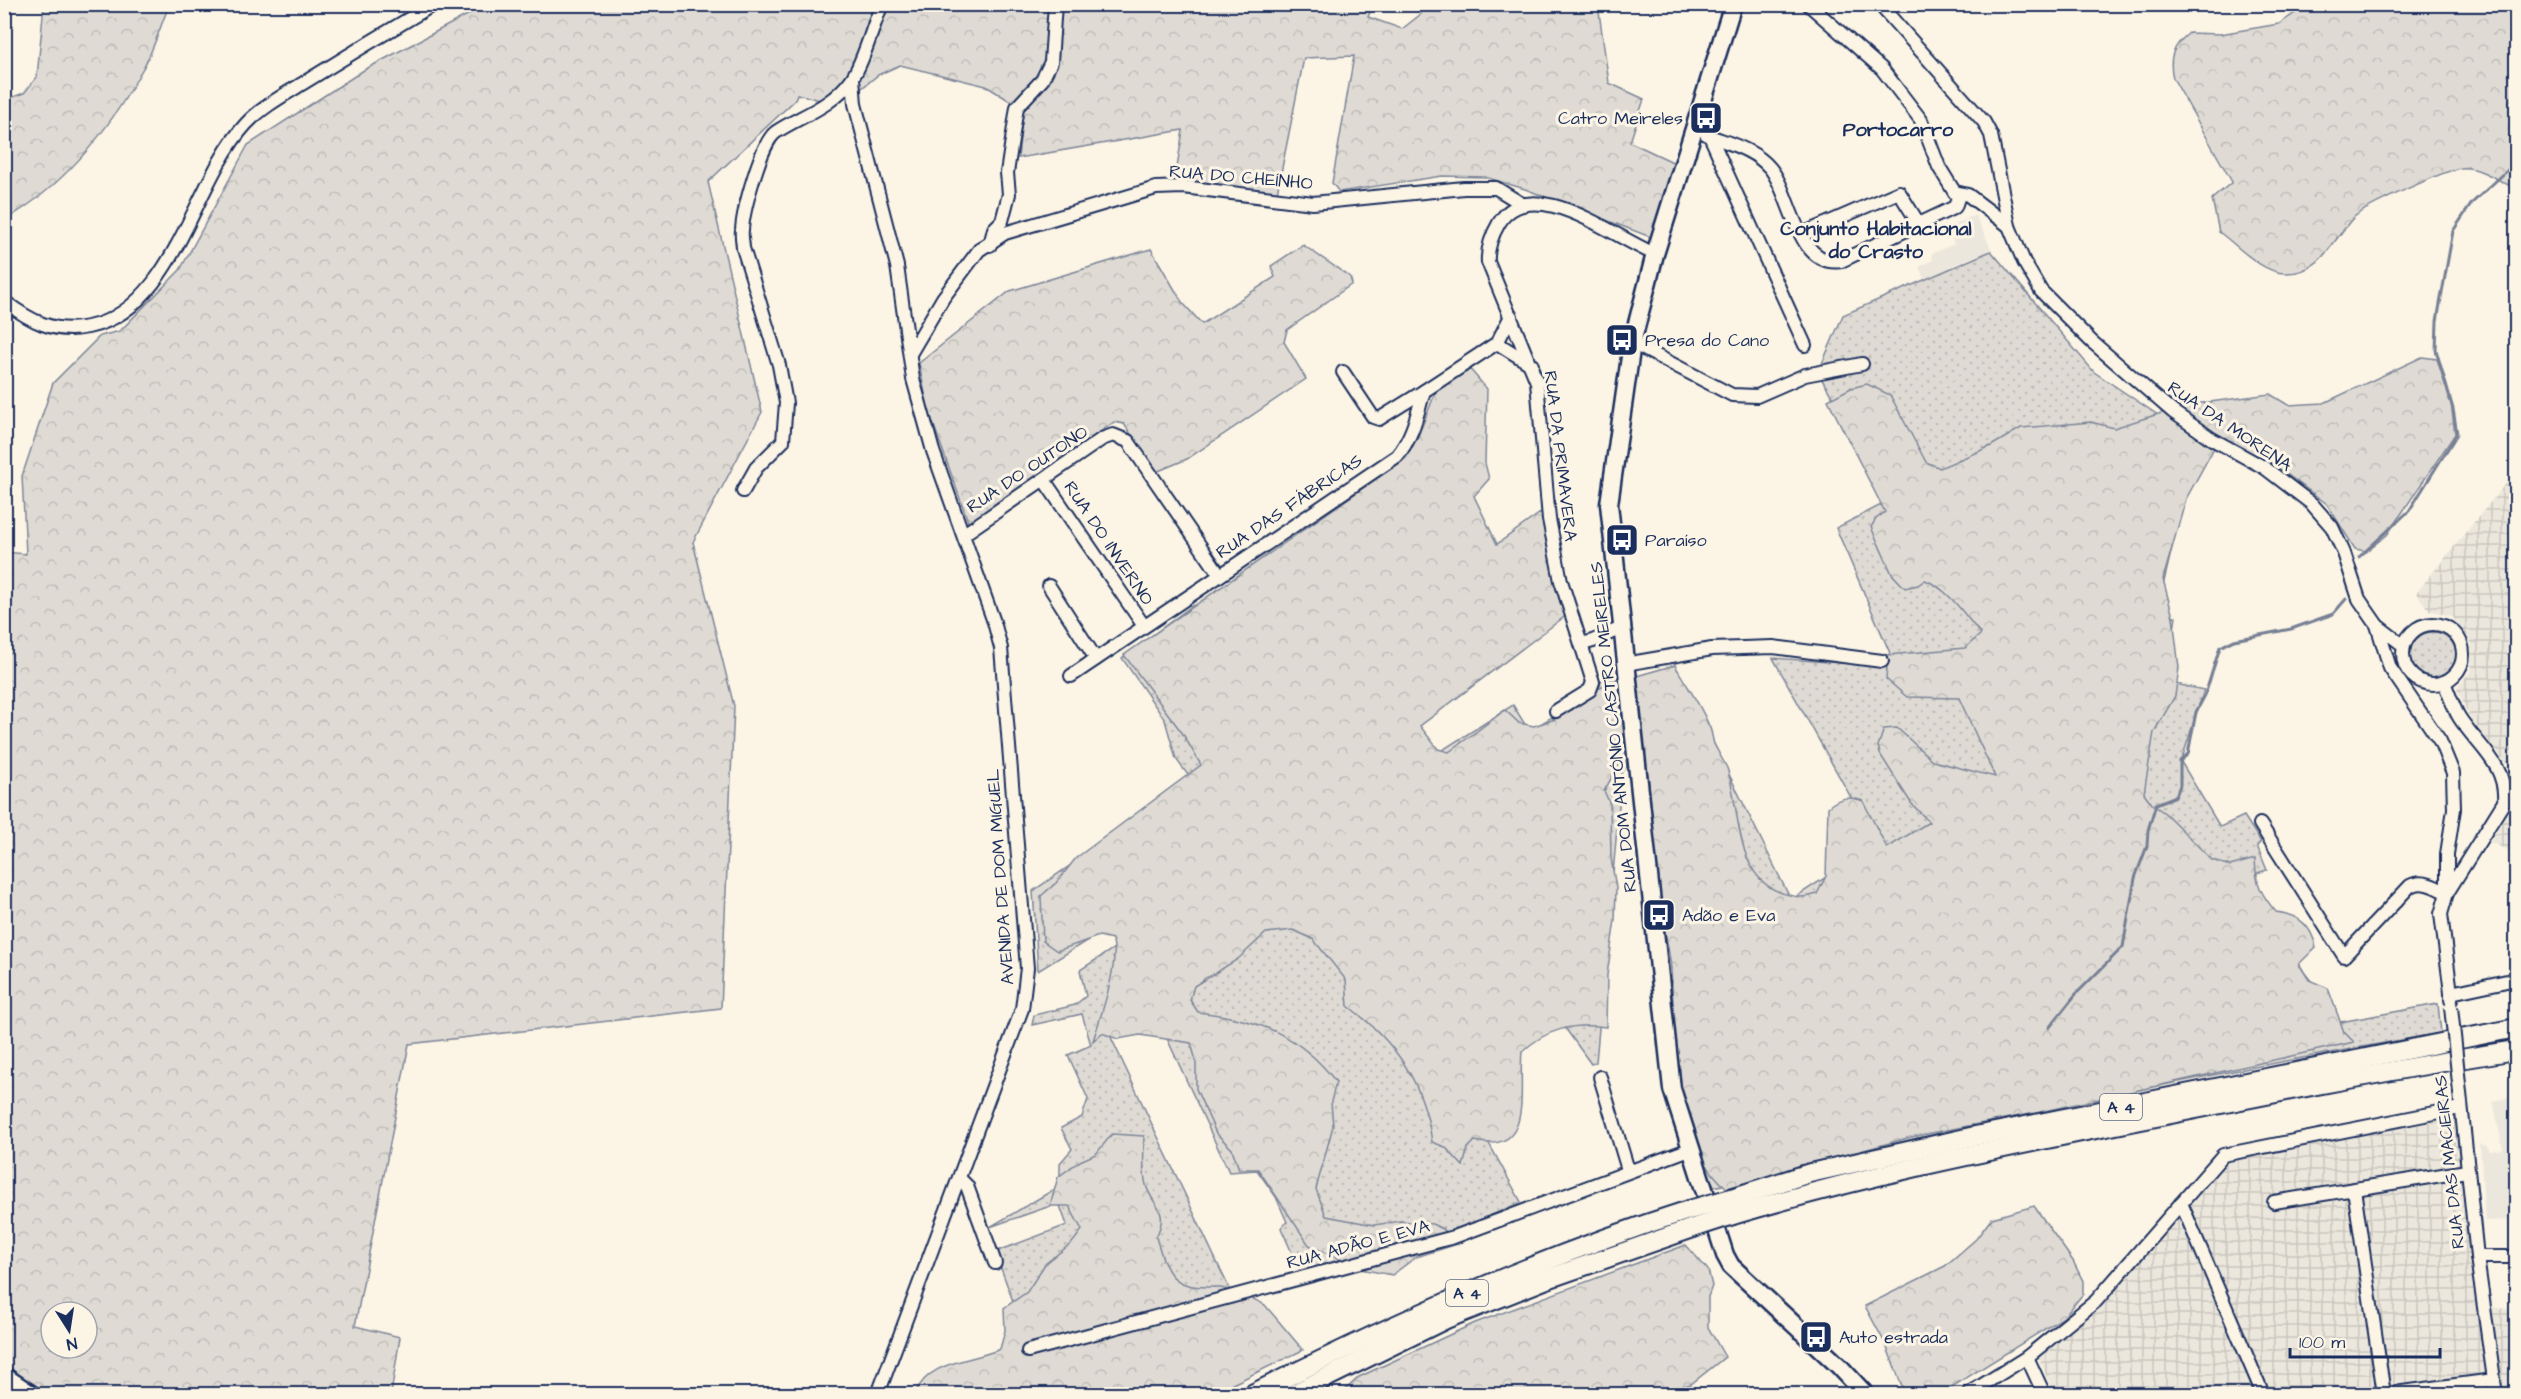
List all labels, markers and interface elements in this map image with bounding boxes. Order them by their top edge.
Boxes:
bus stop icon: Catro Meireles [1688,100,1724,136]
place label: Catro Meireles [1558,106,1683,131]
district label: Portocarro [1843,116,1954,144]
street label: RUA DO CHEÍNHO [1168,159,1314,196]
district label: Conjunto Habitacional do Crasto [1780,215,1972,266]
bus stop icon: Presa do Cano [1604,322,1640,358]
place label: Presa do Cano [1645,328,1769,353]
street label: RUA DA PRIMAVERA [1538,369,1583,543]
street label: RUA DA MORENA [2162,375,2297,478]
street label: RUA DO OUTONO [962,420,1093,519]
street label: RUA DAS FÁBRICAS [1211,448,1368,565]
street label: RUA DO INVERNO [1058,476,1159,610]
bus stop icon: Paraíso [1604,522,1640,558]
place label: Paraíso [1645,528,1707,553]
street label: RUA DOM ANTÓNIO CASTRO MEIRELES [1584,560,1643,894]
street label: AVENIDA DE DOM MIGUEL [980,768,1021,986]
bus stop icon: Adão e Eva [1641,897,1677,933]
place label: Adão e Eva [1682,903,1775,928]
street label: RUA DAS MACIEIRAS [2428,1074,2471,1250]
road number: A 4 [2100,1094,2142,1120]
street label: RUA ADÃO E EVA [1284,1213,1433,1276]
road number: A 4 [1446,1280,1488,1306]
north arrow [39,1300,99,1360]
bus stop icon: Auto estrada [1798,1319,1834,1355]
scale bar [2290,1321,2440,1359]
place label: Auto estrada [1839,1325,1948,1350]
text: 100 m [2299,1330,2345,1355]
text: N [65,1332,79,1355]

